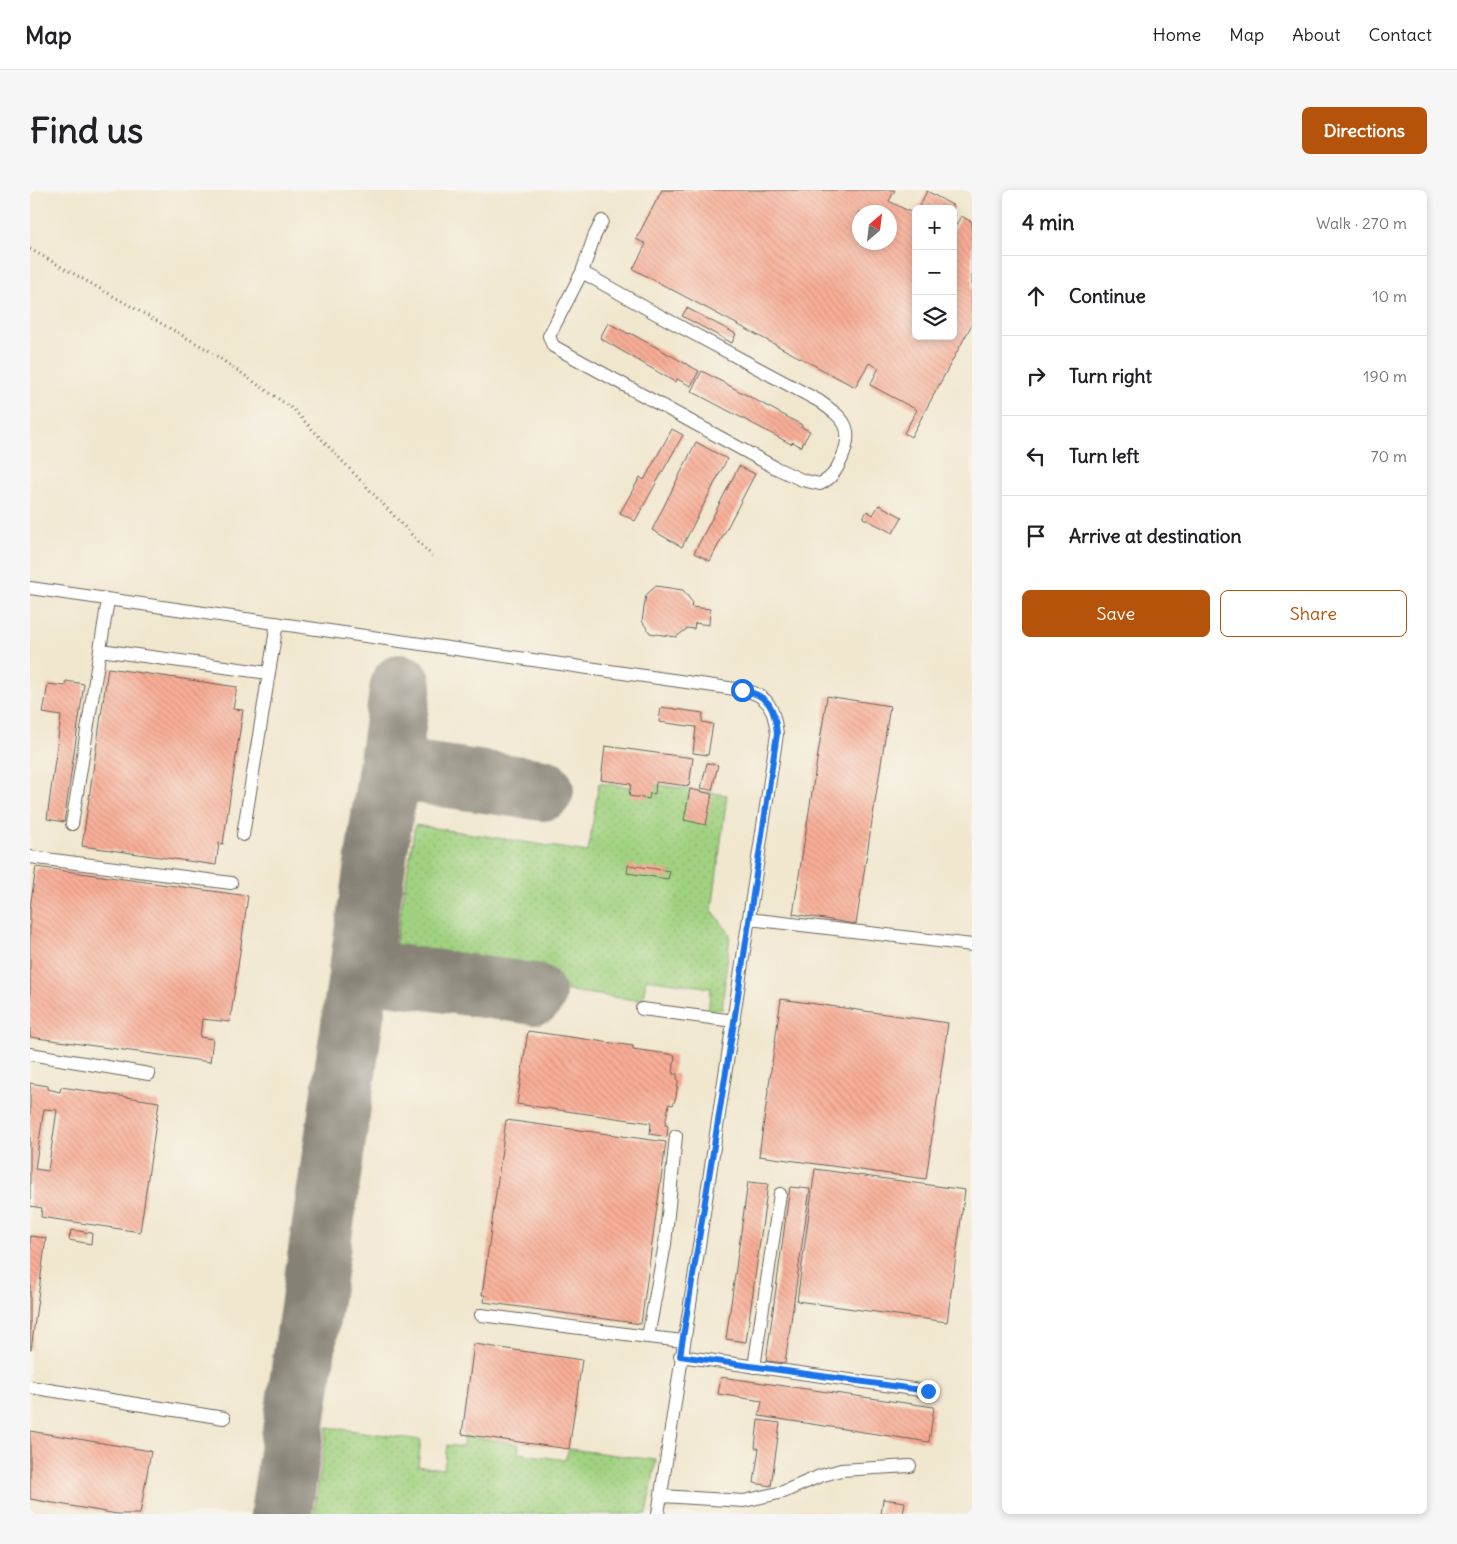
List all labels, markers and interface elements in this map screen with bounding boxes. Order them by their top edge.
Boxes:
text: Map [25,20,72,50]
text: Home [1153,23,1201,46]
text: Map [1229,23,1264,46]
text: About [1292,23,1340,46]
text: Contact [1368,23,1432,46]
button: Directions [1302,107,1427,154]
text: Find us [30,108,143,152]
north arrow [852,205,897,250]
map controls [912,205,957,340]
button: + [912,205,957,250]
text: 4 min [1022,209,1074,236]
text: Walk · 270 m [1316,213,1407,233]
button: − [912,250,957,295]
icon: ahead [1022,282,1050,310]
text: Continue [1069,284,1146,308]
text: 10 m [1372,286,1407,306]
button: layers [912,295,957,340]
icon: right [1022,362,1050,390]
text: Turn right [1069,364,1152,388]
text: 190 m [1363,366,1407,386]
icon: left [1022,442,1050,470]
text: Turn left [1069,444,1139,468]
text: 70 m [1371,446,1407,466]
icon: arrive [1022,522,1050,550]
text: Arrive at destination [1069,524,1242,548]
button: Save [1022,590,1210,637]
button: Share [1220,590,1407,637]
route start [731,679,754,702]
route end [917,1380,940,1403]

